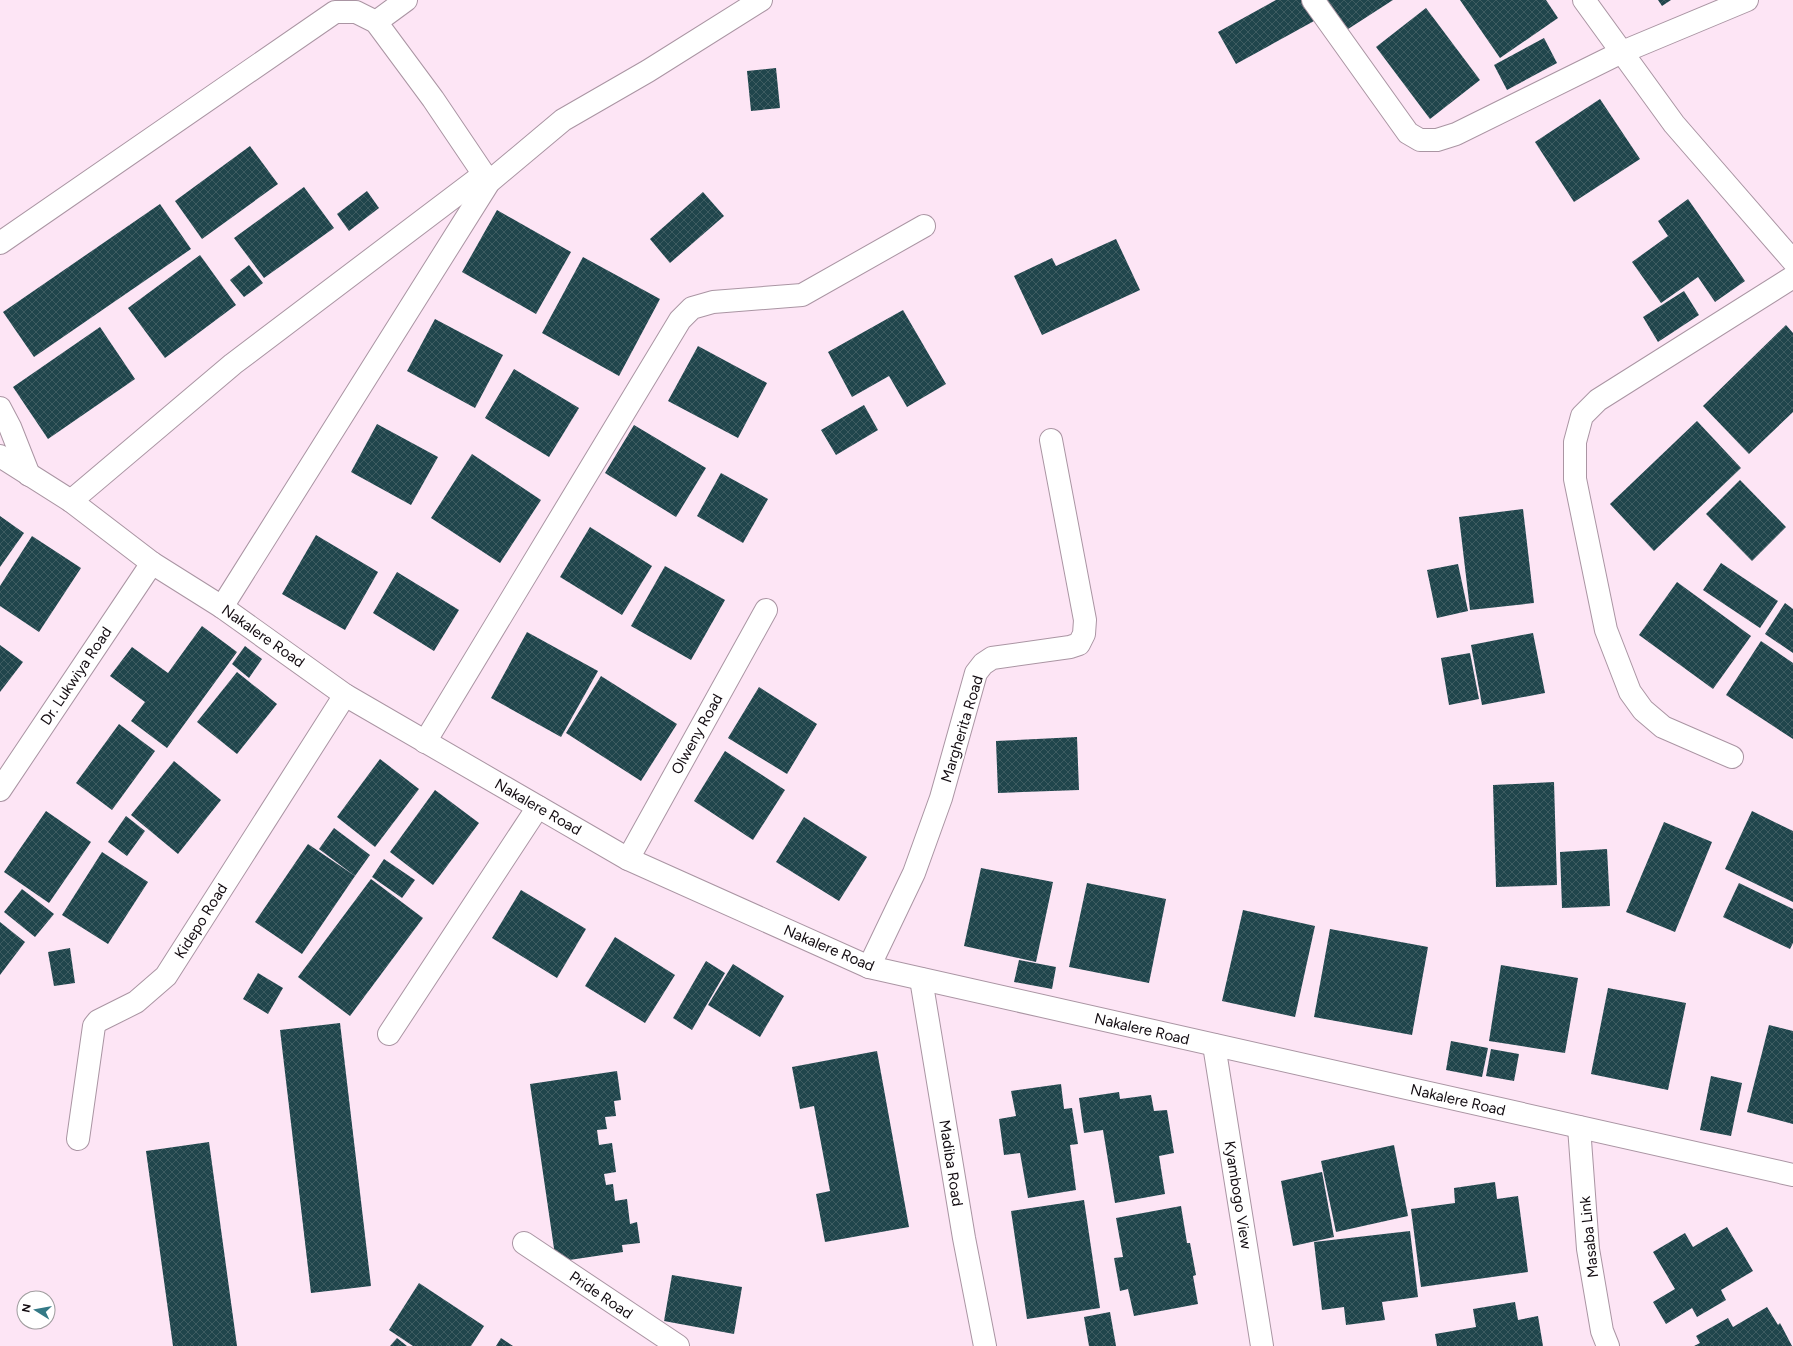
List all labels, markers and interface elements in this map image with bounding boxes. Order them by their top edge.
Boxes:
street label: Nakalere Road [218,601,308,671]
street label: Dr. Lukwiya Road [37,623,115,729]
street label: Margherita Road [937,673,987,785]
street label: Olweny Road [668,691,726,777]
street label: Nakalere Road [491,775,585,839]
street label: Kidepo Road [171,880,231,962]
street label: Nakalere Road [781,921,877,975]
street label: Nakalere Road [1093,1009,1191,1049]
street label: Nakalere Road [1409,1080,1507,1120]
street label: Madiba Road [935,1118,967,1208]
street label: Kyambogo View [1221,1140,1255,1251]
street label: Masaba Link [1576,1195,1602,1279]
street label: Pride Road [566,1267,636,1323]
north arrow [16,1290,56,1330]
text: N [19,1303,34,1314]

